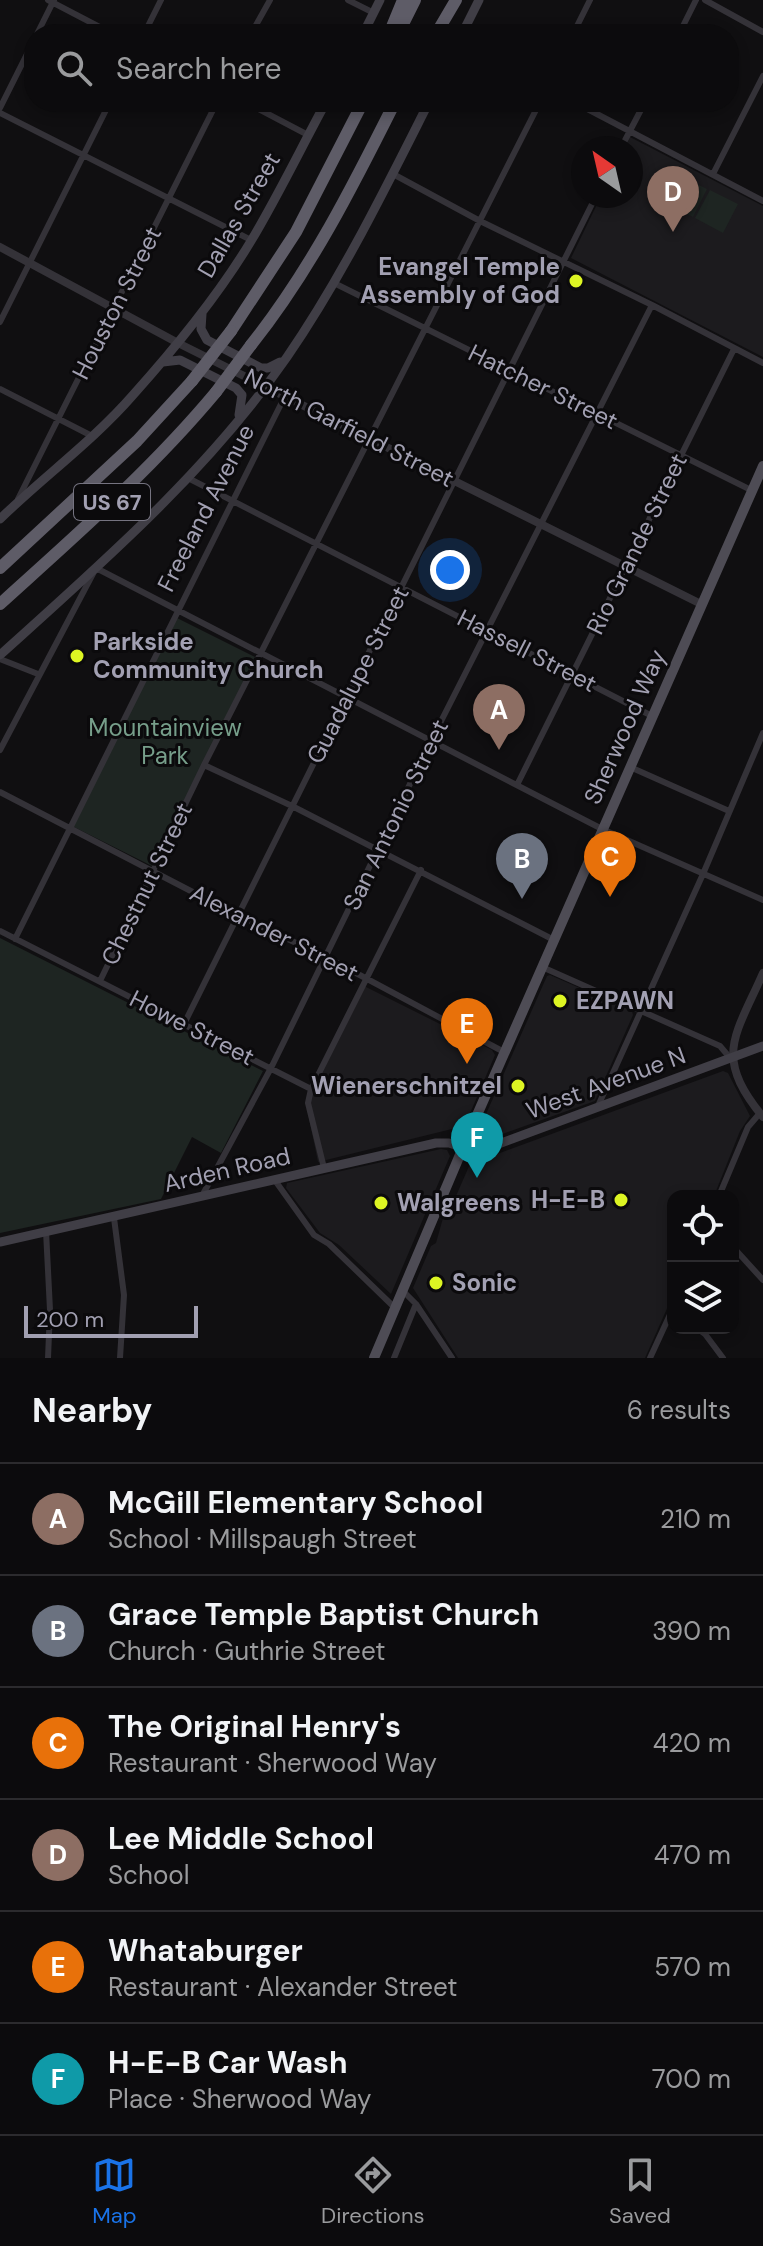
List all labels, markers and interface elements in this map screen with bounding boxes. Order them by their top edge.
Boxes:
search box [24,24,739,112]
icon: search [52,46,96,90]
text: Search here [116,49,282,88]
north arrow [571,136,643,208]
street label: Dallas Street [190,146,287,283]
pin: D [647,166,699,232]
street label: Houston Street [65,221,168,384]
place label: Evangel Temple Assembly of God [360,251,560,310]
marker: Evangel Temple Assembly of God [567,272,585,290]
street label: Hatcher Street [463,337,623,436]
street label: North Garfield Street [239,361,459,494]
street label: Freeland Avenue [150,419,261,597]
street label: Rio Grande Street [579,448,694,639]
road number: US 67 [74,484,150,520]
your location [430,550,470,590]
street label: Guadalupe Street [299,581,416,769]
street label: Hassell Street [452,602,602,699]
place label: Parkside Community Church [93,626,324,685]
street label: Sherwood Way [577,645,672,809]
marker: Parkside Community Church [68,647,86,665]
pin: A [473,684,525,750]
park label: Mountainview Park [88,712,242,771]
street label: San Antonio Street [336,714,455,915]
street label: Chestnut Street [94,797,199,970]
pin: C [584,831,636,897]
pin: B [496,833,548,899]
street label: Alexander Street [185,877,364,988]
street label: Howe Street [125,983,260,1072]
place label: EZPAWN [576,985,674,1016]
marker: EZPAWN [551,992,569,1010]
pin: E [441,998,493,1064]
street label: West Avenue N [522,1039,690,1126]
place label: Wienerschnitzel [311,1070,502,1101]
marker: Wienerschnitzel [509,1077,527,1095]
pin: F [451,1112,503,1178]
street label: Arden Road [161,1140,293,1199]
place label: H-E-B [531,1184,605,1215]
place label: Walgreens [397,1187,521,1218]
map controls [667,1190,739,1334]
button: locate [667,1190,739,1262]
marker: H-E-B [612,1191,630,1209]
marker: Walgreens [372,1194,390,1212]
button: layers [667,1262,739,1334]
place label: Sonic [452,1267,517,1298]
marker: Sonic [427,1274,445,1292]
scale bar [24,1302,198,1338]
text: 200 m [36,1305,104,1334]
text: Nearby [32,1388,152,1433]
text: 6 results [627,1393,731,1427]
text: McGill Elementary School [108,1483,483,1522]
text: A [49,1502,67,1536]
text: 210 m [660,1502,731,1536]
text: School · Millspaugh Street [108,1522,417,1556]
text: Grace Temple Baptist Church [108,1595,539,1634]
text: B [50,1614,66,1648]
text: 390 m [652,1614,731,1648]
text: Church · Guthrie Street [108,1634,385,1668]
text: The Original Henry's [108,1707,401,1746]
text: C [48,1726,68,1760]
text: 420 m [653,1726,731,1760]
text: Restaurant · Sherwood Way [108,1746,437,1780]
text: Lee Middle School [108,1819,374,1858]
text: D [49,1838,67,1872]
text: 470 m [654,1838,731,1872]
text: School [108,1858,190,1892]
text: Whataburger [108,1931,303,1970]
text: E [50,1950,66,1984]
text: 570 m [654,1950,731,1984]
text: Restaurant · Alexander Street [108,1970,457,2004]
text: H-E-B Car Wash [108,2043,348,2082]
text: F [51,2062,65,2096]
text: 700 m [652,2062,731,2096]
text: Place · Sherwood Way [108,2082,372,2116]
tab: Map [92,2153,137,2230]
tab: Directions [321,2153,425,2230]
tab: Saved [609,2153,671,2230]

